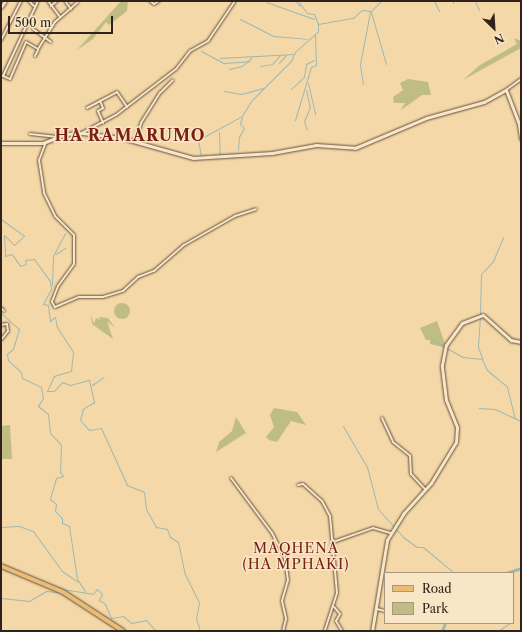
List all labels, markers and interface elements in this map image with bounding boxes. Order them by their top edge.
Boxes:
scale bar [10,8,115,34]
north arrow [474,8,514,48]
text: 500 m [15,15,51,30]
text: N [492,31,506,47]
district label: HA RAMARUMO [54,125,206,145]
district label: MAQHENA (HA MPHAKI) [242,540,350,572]
legend [384,572,514,624]
text: Road [422,581,452,596]
text: Park [422,601,448,616]

